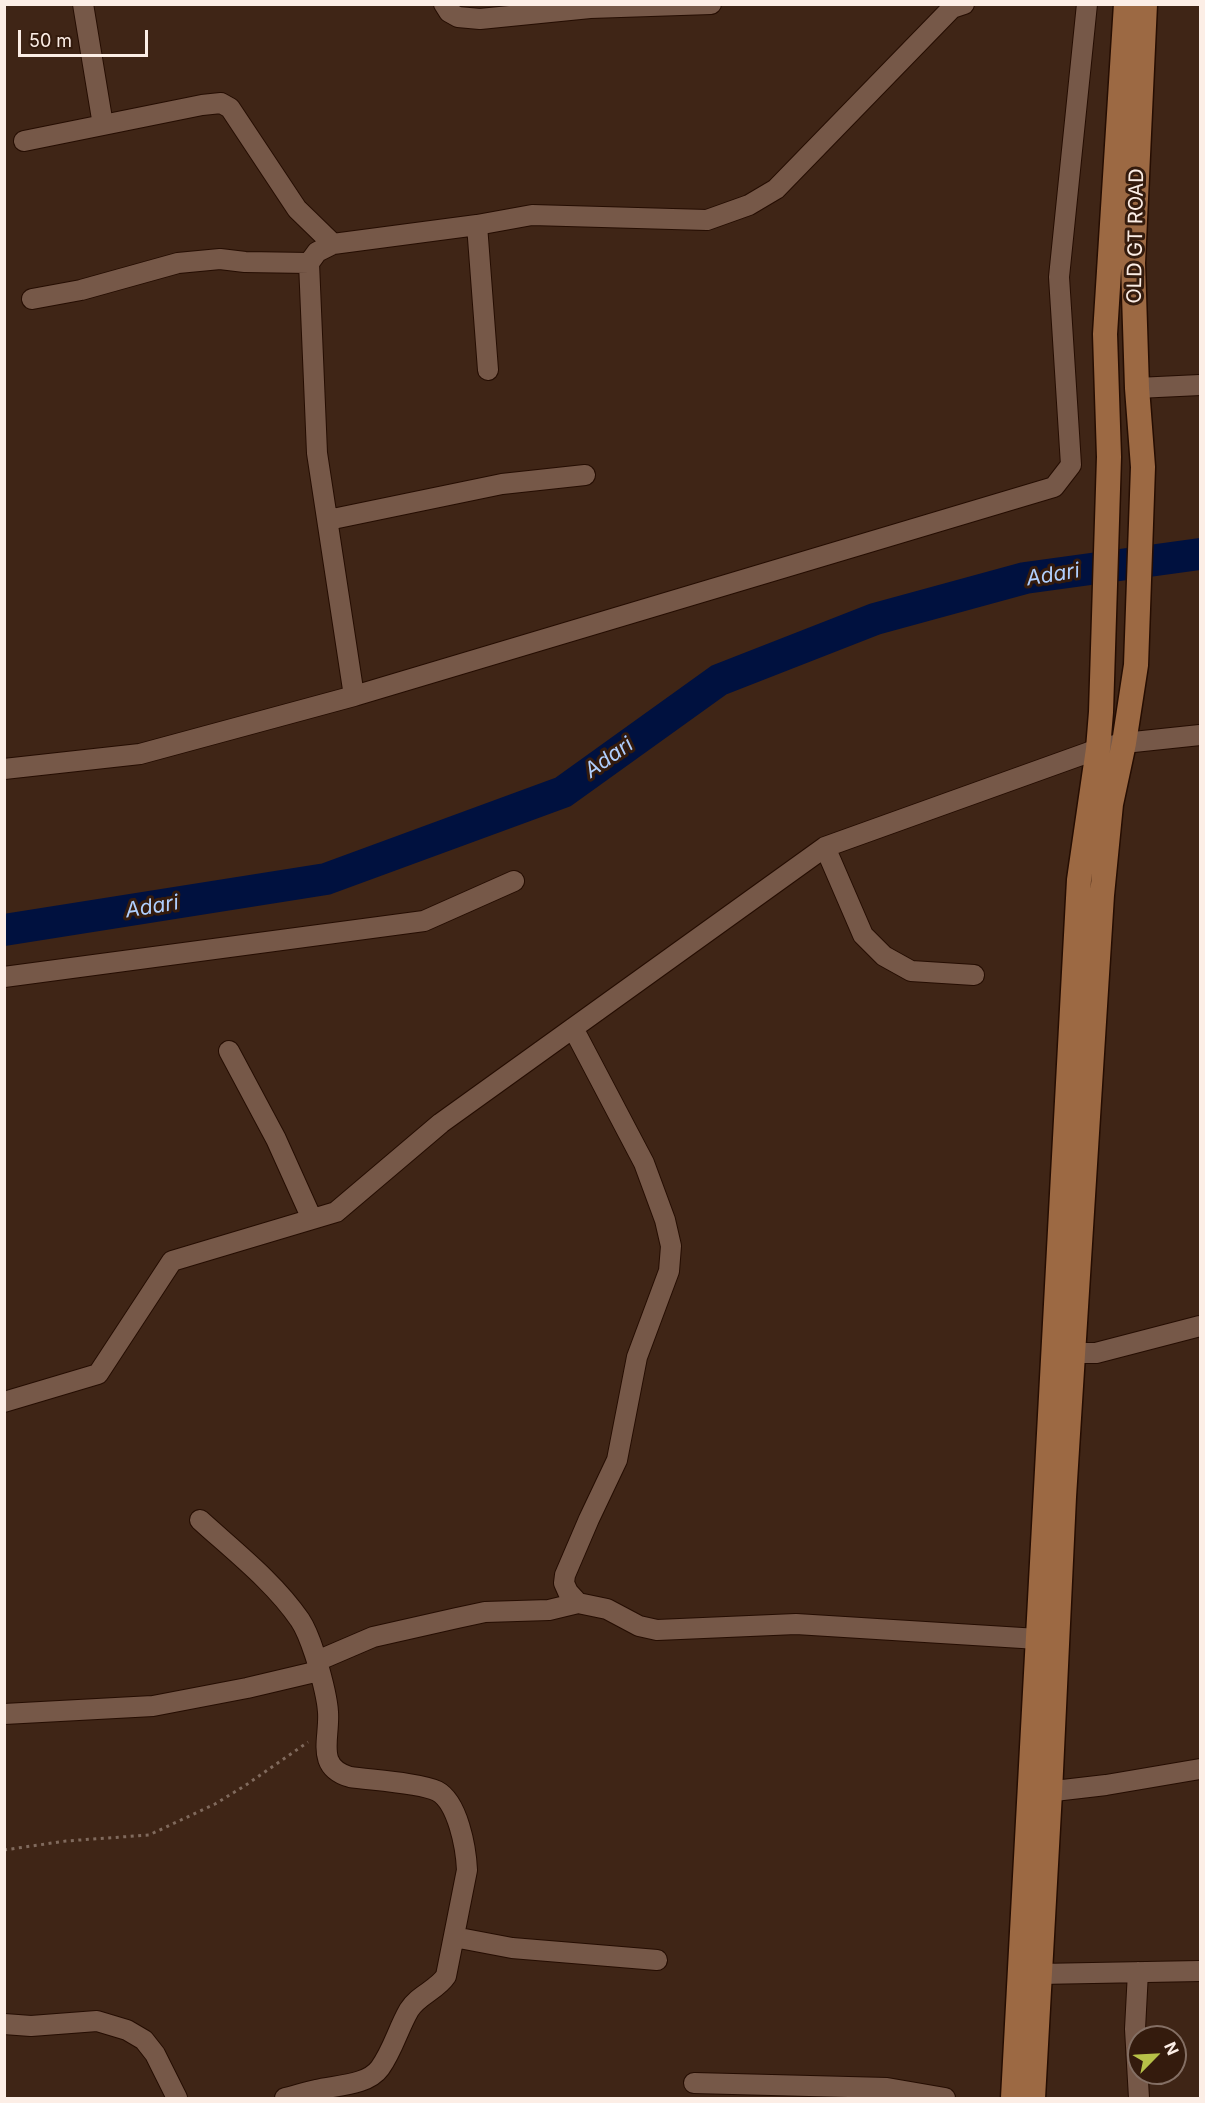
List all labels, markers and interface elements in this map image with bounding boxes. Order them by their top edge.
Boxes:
scale bar [21,18,152,56]
text: 50 m [29,30,72,51]
street label: OLD GT ROAD [1123,168,1149,304]
water label: Adari [1025,558,1081,592]
water label: Adari [580,732,638,784]
water label: Adari [124,890,180,924]
north arrow [1127,2025,1187,2085]
text: N [1160,2039,1183,2058]

